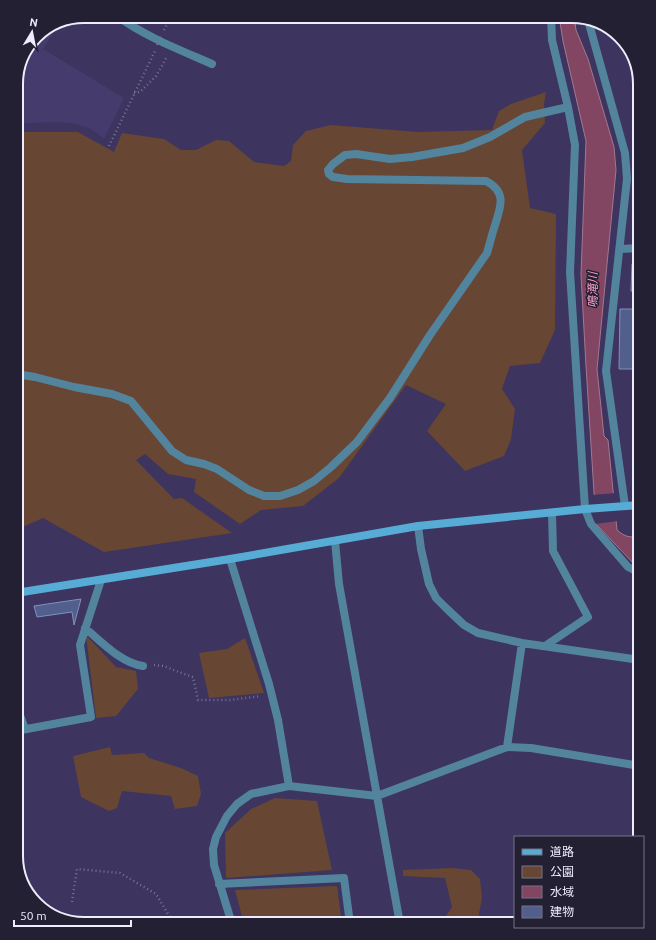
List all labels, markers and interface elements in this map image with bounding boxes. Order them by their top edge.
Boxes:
north arrow [12,12,52,52]
text: N [29,16,39,29]
water label: 鳴滝川 [586,270,599,308]
legend [514,836,644,928]
text: 道路 [550,845,574,858]
text: 公園 [550,865,574,878]
text: 水域 [550,885,574,898]
scale bar [14,902,131,928]
text: 建物 [550,905,574,918]
text: 50 m [20,909,47,922]

